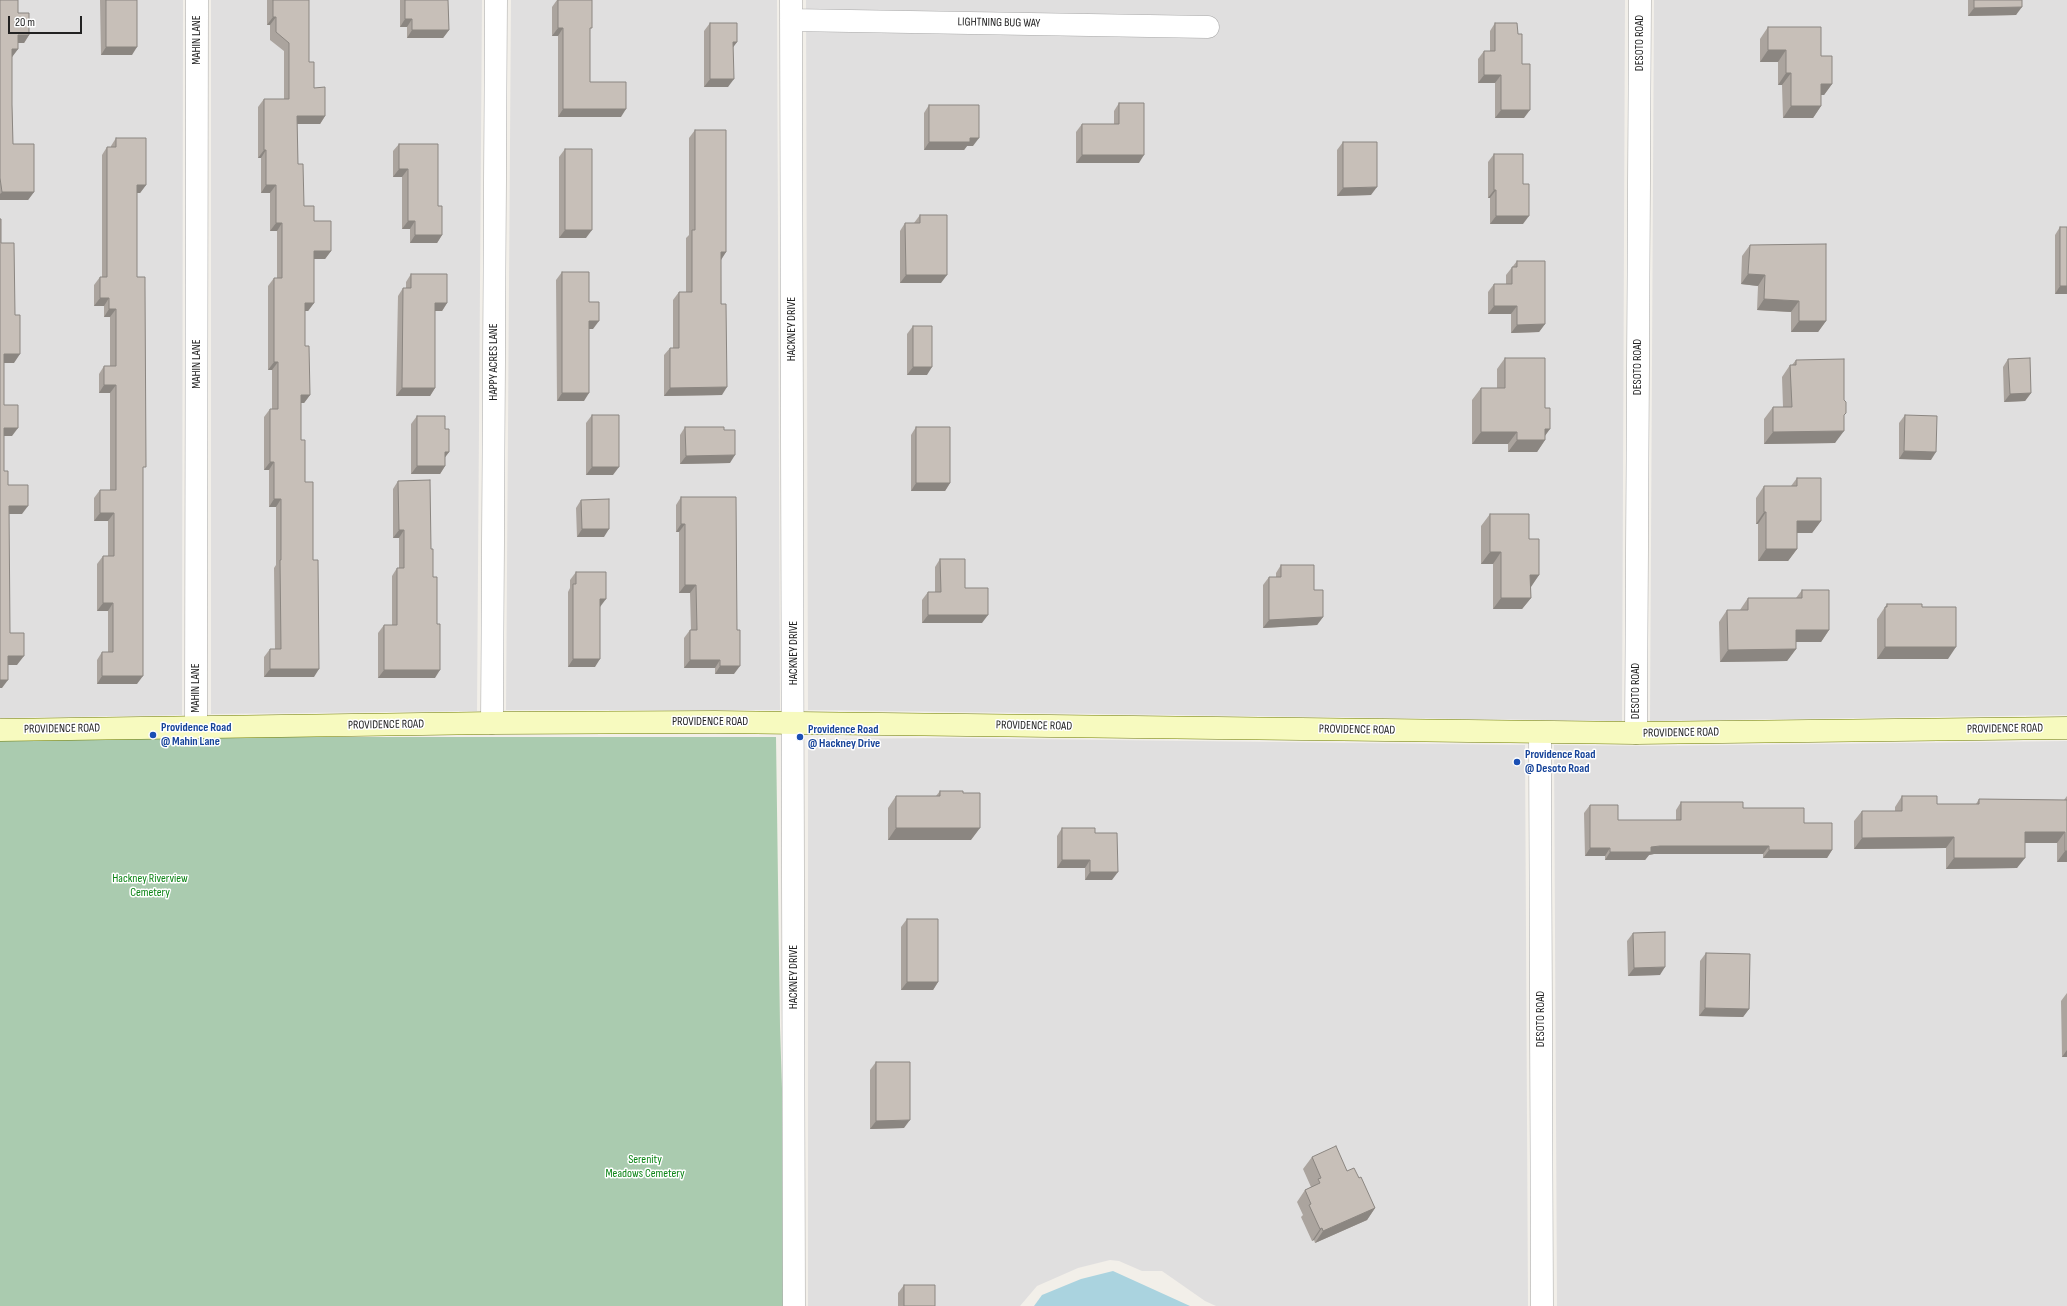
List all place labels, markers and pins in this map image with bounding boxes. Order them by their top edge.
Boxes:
place label: Providence Road @ Mahin Lane [161,721,231,749]
place label: Providence Road @ Hackney Drive [808,723,880,751]
marker: Providence Road @ Mahin Lane [148,730,158,740]
marker: Providence Road @ Hackney Drive [795,732,805,742]
place label: Providence Road @ Desoto Road [1525,748,1595,776]
marker: Providence Road @ Desoto Road [1512,757,1522,767]

